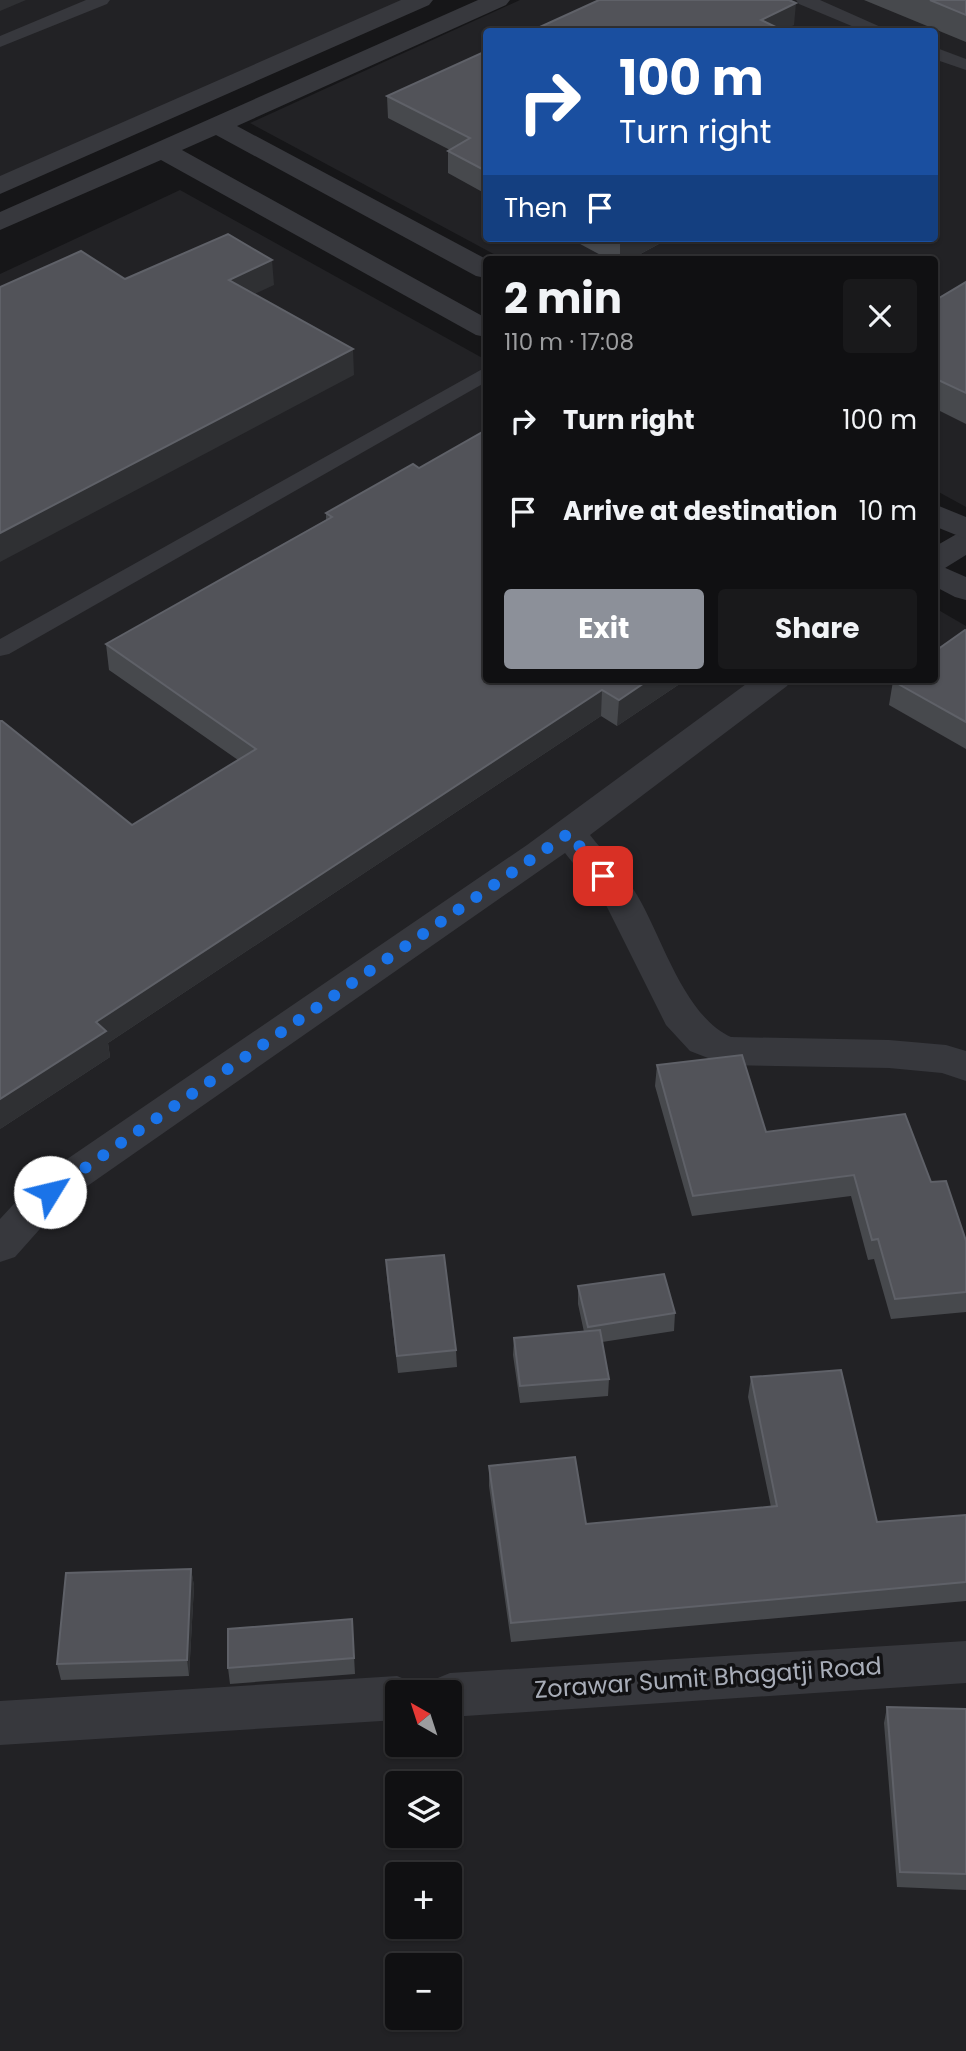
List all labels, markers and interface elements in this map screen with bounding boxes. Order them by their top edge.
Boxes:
text: 100 m [619,44,764,112]
icon: right [504,56,595,147]
text: Turn right [619,109,771,154]
icon: arrive [581,189,619,227]
text: Then [504,190,567,226]
text: 2 min [504,269,622,328]
button: close [843,279,917,353]
text: 110 m · 17:08 [504,326,634,358]
icon: right [504,402,542,440]
text: Turn right [563,402,695,438]
text: 100 m [842,402,917,438]
icon: arrive [504,493,542,531]
text: Arrive at destination [563,493,838,529]
text: 10 m [859,493,917,529]
button: Exit [504,589,704,669]
button: Share [718,589,917,669]
pin [573,846,633,906]
icon: arrive [584,857,622,895]
position arrow [13,1155,87,1229]
street label: Zorawar Sumit Bhagatji Road [533,1649,883,1706]
north arrow [385,1680,462,1757]
map controls [385,1680,462,2030]
button: layers [385,1771,462,1848]
button: + [385,1862,462,1939]
button: − [385,1953,462,2030]

